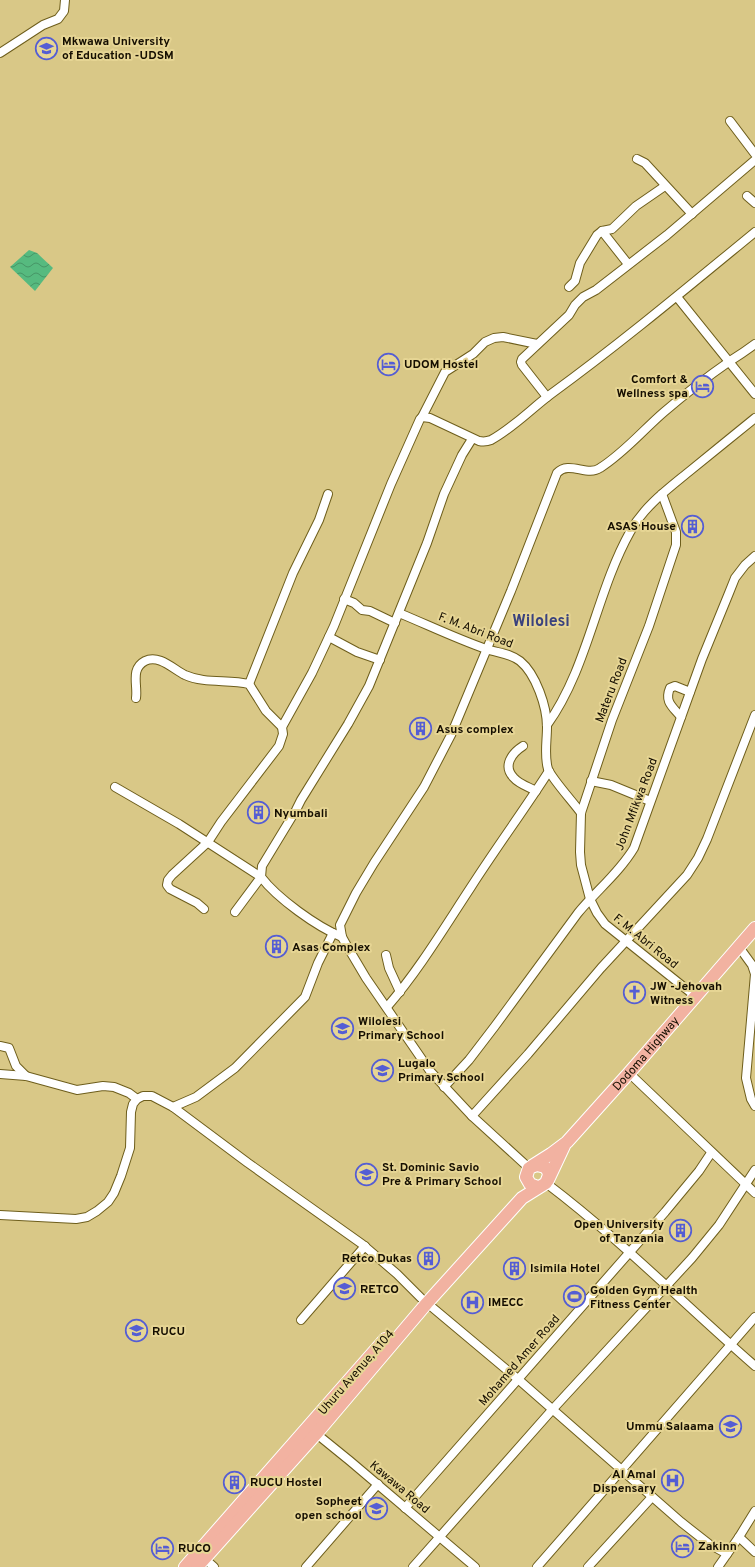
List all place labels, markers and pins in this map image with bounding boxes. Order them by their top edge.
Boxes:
place label: Mkwawa University of Education -UDSM [62,34,174,64]
school or university icon: Mkwawa University of Education -UDSM [33,35,59,61]
hotel icon: UDOM Hostel [375,351,401,377]
place label: UDOM Hostel [404,357,478,373]
place label: Comfort & Wellness spa [617,372,688,402]
hotel icon: Comfort & Wellness spa [690,373,716,399]
building icon: ASAS House [679,513,705,539]
place label: ASAS House [607,519,676,535]
building icon: Asus complex [407,716,433,742]
place label: Asus complex [436,722,514,738]
building icon: Nyumbali [245,800,271,826]
place label: Nyumbali [274,806,328,822]
building icon: Asas Complex [264,934,290,960]
place label: Asas Complex [292,940,371,956]
place label: JW -Jehovah Witness [650,979,722,1009]
church icon: JW -Jehovah Witness [621,980,647,1006]
place label: Wilolesi Primary School [358,1014,444,1044]
school or university icon: Wilolesi Primary School [329,1015,355,1041]
place label: Lugalo Primary School [398,1056,484,1086]
school or university icon: Lugalo Primary School [370,1057,396,1083]
place label: St. Dominic Savio Pre & Primary School [382,1160,502,1190]
school or university icon: St. Dominic Savio Pre & Primary School [354,1161,380,1187]
place label: Open University of Tanzania [574,1217,664,1247]
building icon: Open University of Tanzania [667,1218,693,1244]
building icon: Retco Dukas [415,1245,441,1271]
place label: Retco Dukas [342,1251,412,1267]
building icon: Isimila Hotel [502,1255,528,1281]
place label: Isimila Hotel [530,1261,600,1277]
school or university icon: RETCO [331,1276,357,1302]
place label: RETCO [360,1282,399,1298]
place label: Golden Gym Health Fitness Center [590,1283,698,1313]
sports icon: Golden Gym Health Fitness Center [562,1284,588,1310]
hospital icon: IMECC [460,1289,486,1315]
place label: IMECC [488,1295,524,1311]
school or university icon: RUCU [124,1318,150,1344]
place label: RUCU [152,1324,185,1340]
school or university icon: Ummu Salaama [717,1413,743,1439]
place label: Ummu Salaama [626,1419,714,1435]
place label: Al Amal Dispensary [593,1467,656,1497]
hospital icon: Al Amal Dispensary [659,1468,685,1494]
building icon: RUCU Hostel [221,1469,247,1495]
place label: RUCU Hostel [250,1475,322,1491]
place label: Sopheet open school [295,1494,362,1524]
school or university icon: Sopheet open school [364,1495,390,1521]
hotel icon: Zakinn [669,1533,695,1559]
hotel icon: RUCO [149,1535,175,1561]
place label: Zakinn [698,1539,737,1555]
place label: RUCO [178,1541,211,1557]

